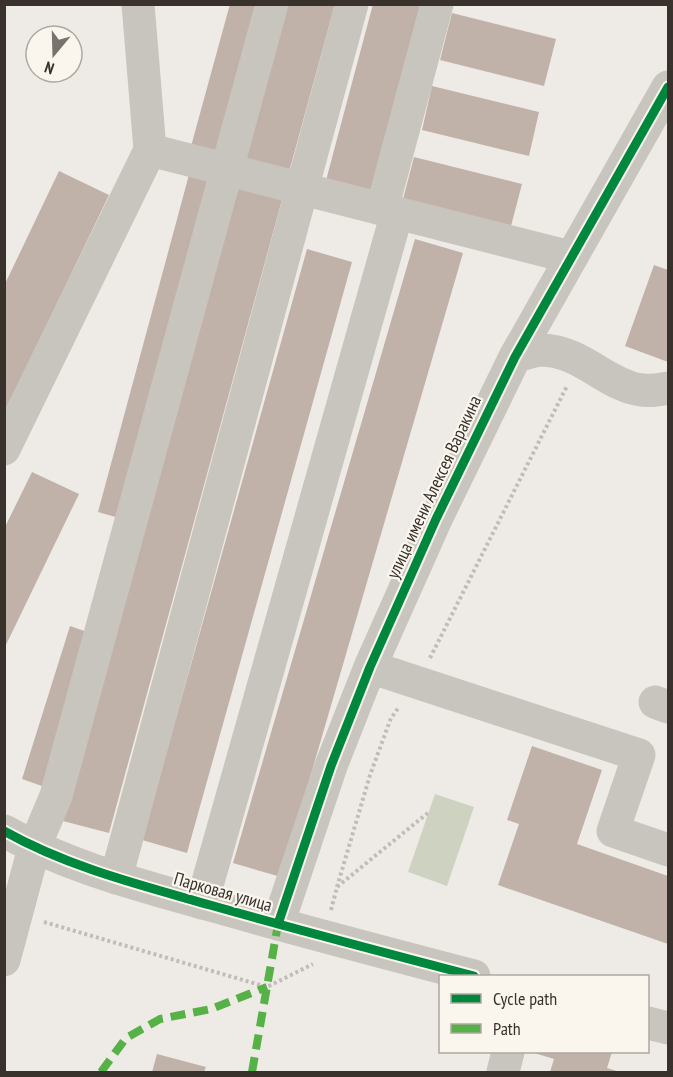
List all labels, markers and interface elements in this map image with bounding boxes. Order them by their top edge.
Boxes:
north arrow [24,24,84,84]
text: N [42,57,56,79]
street label: улица имени Алексея Варакина [381,392,486,582]
street label: Парковая улица [171,867,275,917]
legend [439,975,649,1053]
text: Cycle path [493,987,557,1010]
text: Path [493,1017,521,1040]

